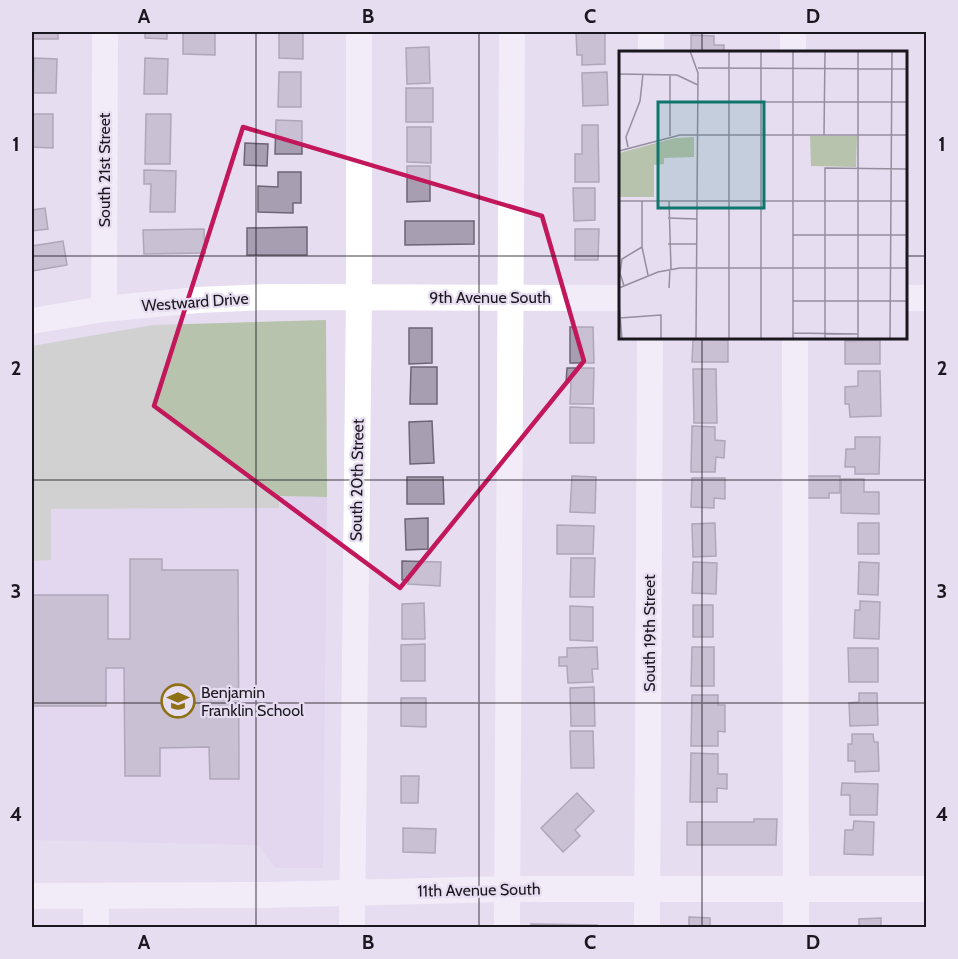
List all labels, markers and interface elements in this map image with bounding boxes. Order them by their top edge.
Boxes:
text: A [138,4,151,28]
text: B [362,4,374,28]
text: C [584,4,596,28]
text: D [806,4,820,28]
inset map [619,51,907,339]
street label: South 21st Street [95,112,114,227]
text: 1 [12,132,20,156]
text: 1 [938,132,946,156]
street label: 9th Avenue South [429,288,551,307]
street label: Westward Drive [141,289,249,315]
text: 2 [11,356,21,380]
text: 2 [937,356,947,380]
street label: South 20th Street [346,418,368,541]
street label: South 19th Street [640,574,659,692]
text: 3 [11,579,21,603]
text: 3 [937,579,947,603]
school or university icon: Benjamin Franklin School [160,683,196,719]
place label: Benjamin Franklin School [201,683,304,720]
text: 4 [10,802,22,826]
text: 4 [936,802,948,826]
street label: 11th Avenue South [417,879,541,901]
text: A [138,930,151,954]
text: B [362,930,374,954]
text: C [584,930,596,954]
text: D [806,930,820,954]

